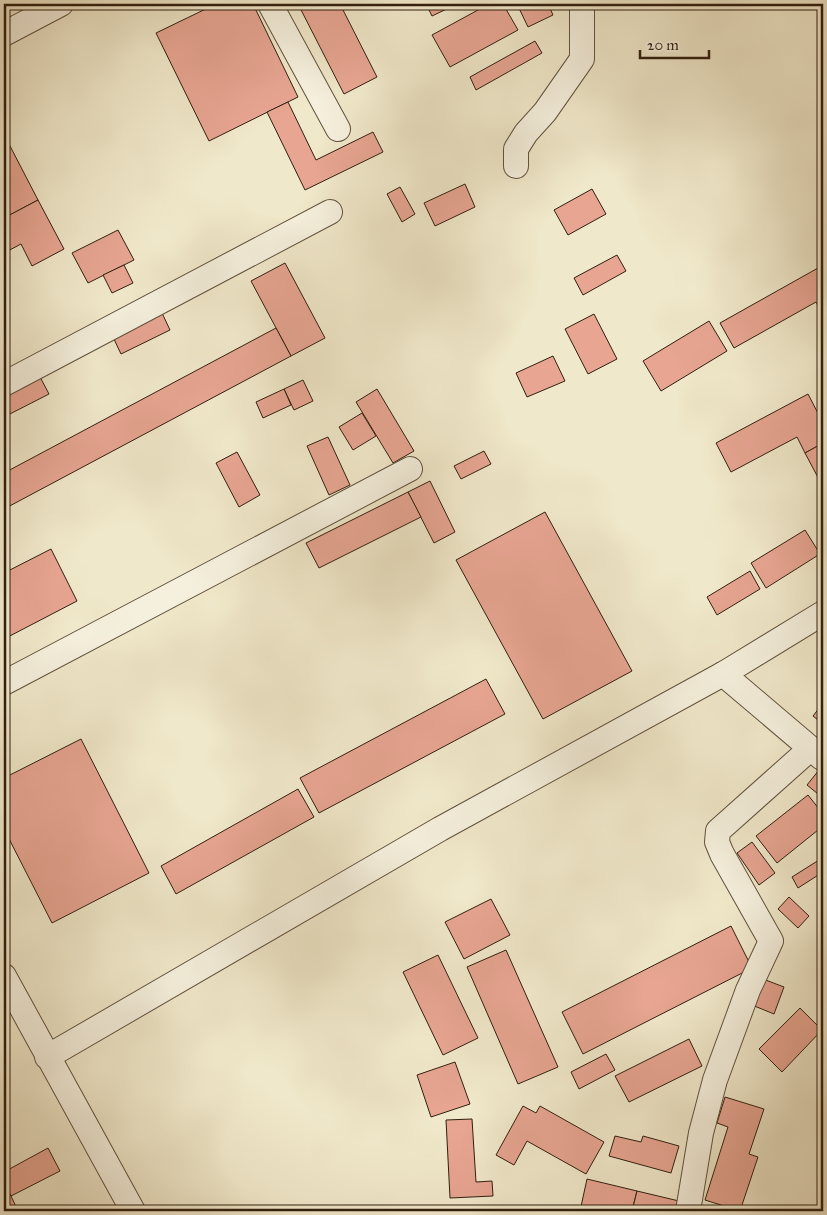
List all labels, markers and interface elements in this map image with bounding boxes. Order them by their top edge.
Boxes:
scale bar [640,28,708,60]
text: 20 m [647,36,679,54]

